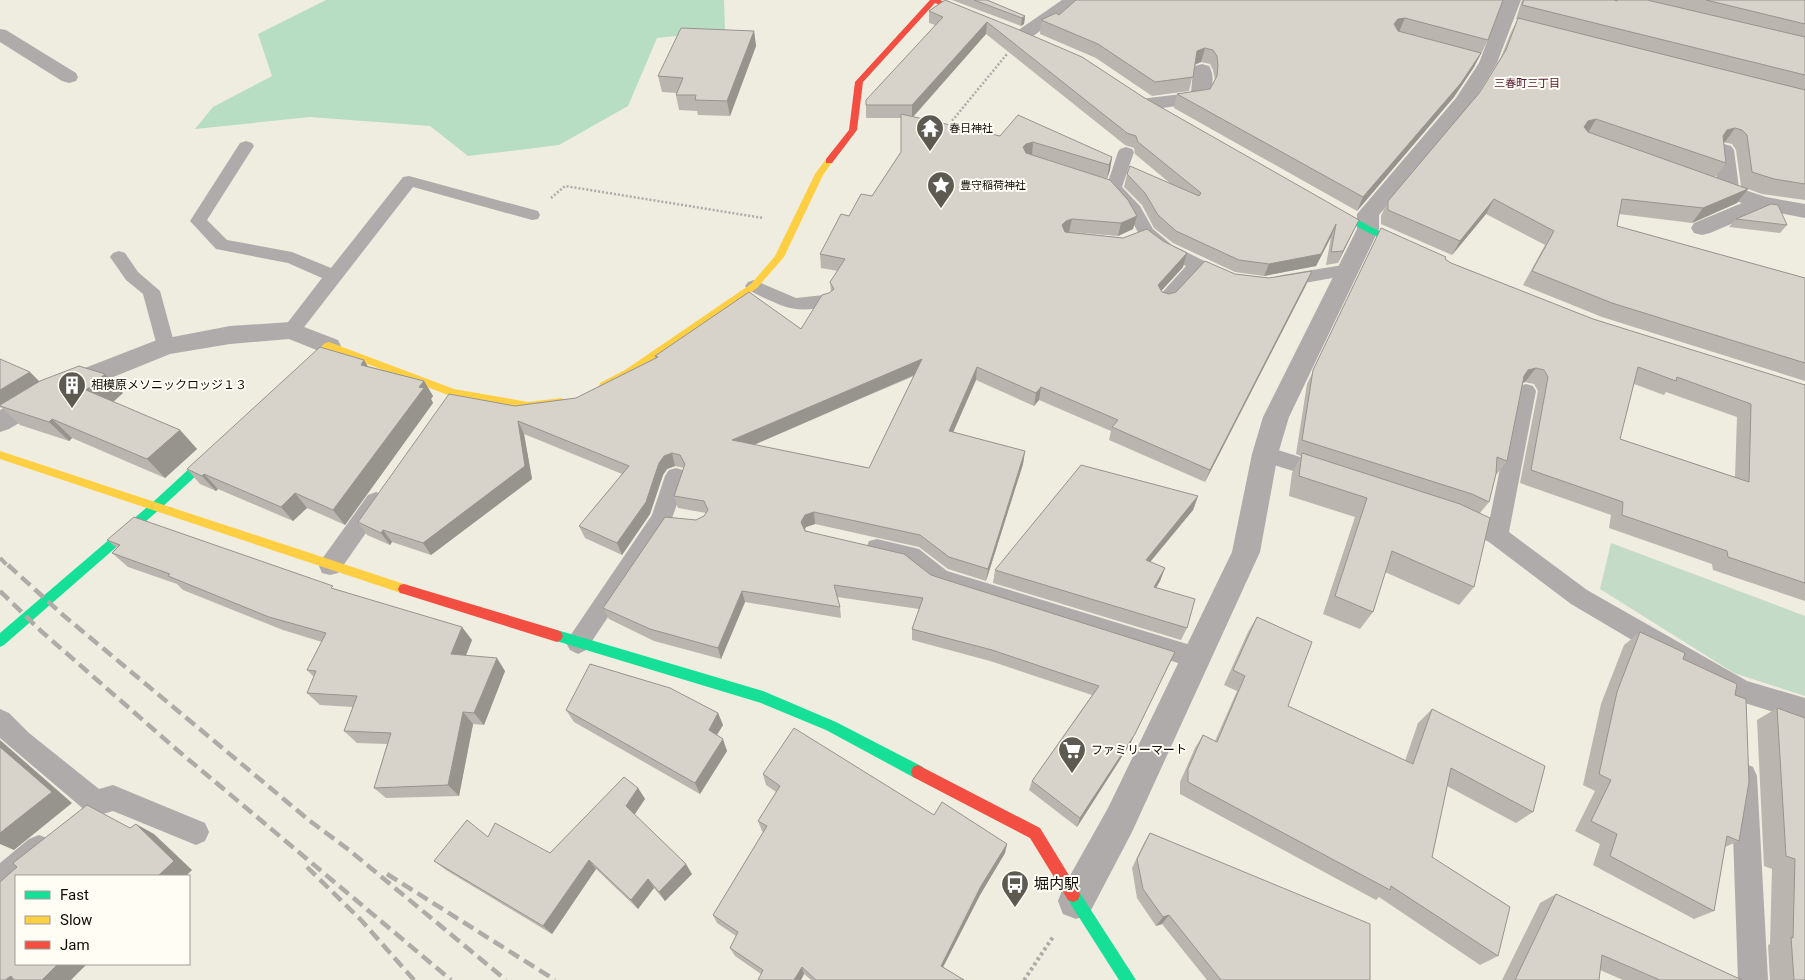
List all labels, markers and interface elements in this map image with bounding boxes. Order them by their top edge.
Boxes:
district label: 三春町三丁目 [1494,77,1560,90]
temple icon: 春日神社 [915,113,945,152]
place label: 春日神社 [949,122,993,135]
place icon: 豊守稲荷神社 [926,170,956,209]
place label: 豊守稲荷神社 [960,179,1026,192]
building icon: 相模原メソニックロッジ１３ [57,370,87,409]
place label: 相模原メソニックロッジ１３ [91,378,247,392]
supermarket icon: ファミリーマート [1057,735,1087,774]
place label: ファミリーマート [1091,743,1187,757]
bus stop icon: 堀内駅 [1000,869,1030,908]
legend [15,875,190,965]
place label: 堀内駅 [1034,875,1079,893]
text: Fast [60,886,89,904]
text: Slow [60,911,92,929]
text: Jam [60,936,90,954]

